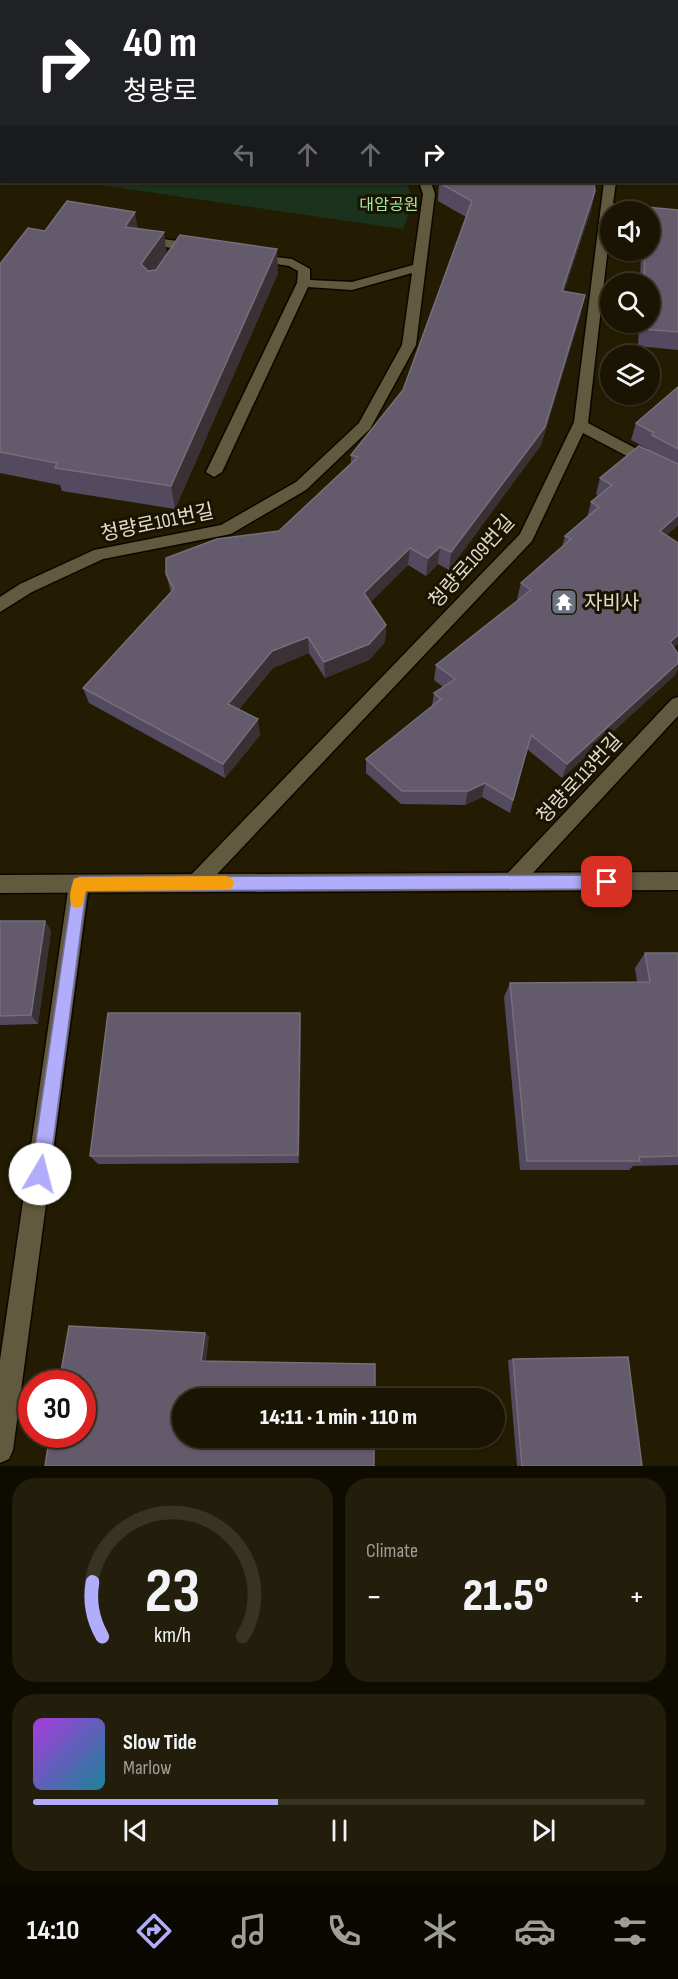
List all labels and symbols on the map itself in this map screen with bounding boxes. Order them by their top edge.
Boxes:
park label: 대암공원 [360,196,418,215]
street label: 청량로101번길 [99,499,216,547]
street label: 청량로109번길 [424,510,520,613]
temple icon: 자비사 [549,587,579,617]
place label: 자비사 [584,591,639,615]
street label: 청량로113번길 [532,729,628,829]
pin [581,856,632,907]
position arrow [8,1142,72,1206]
speed limit sign: 30 [18,1370,96,1448]

